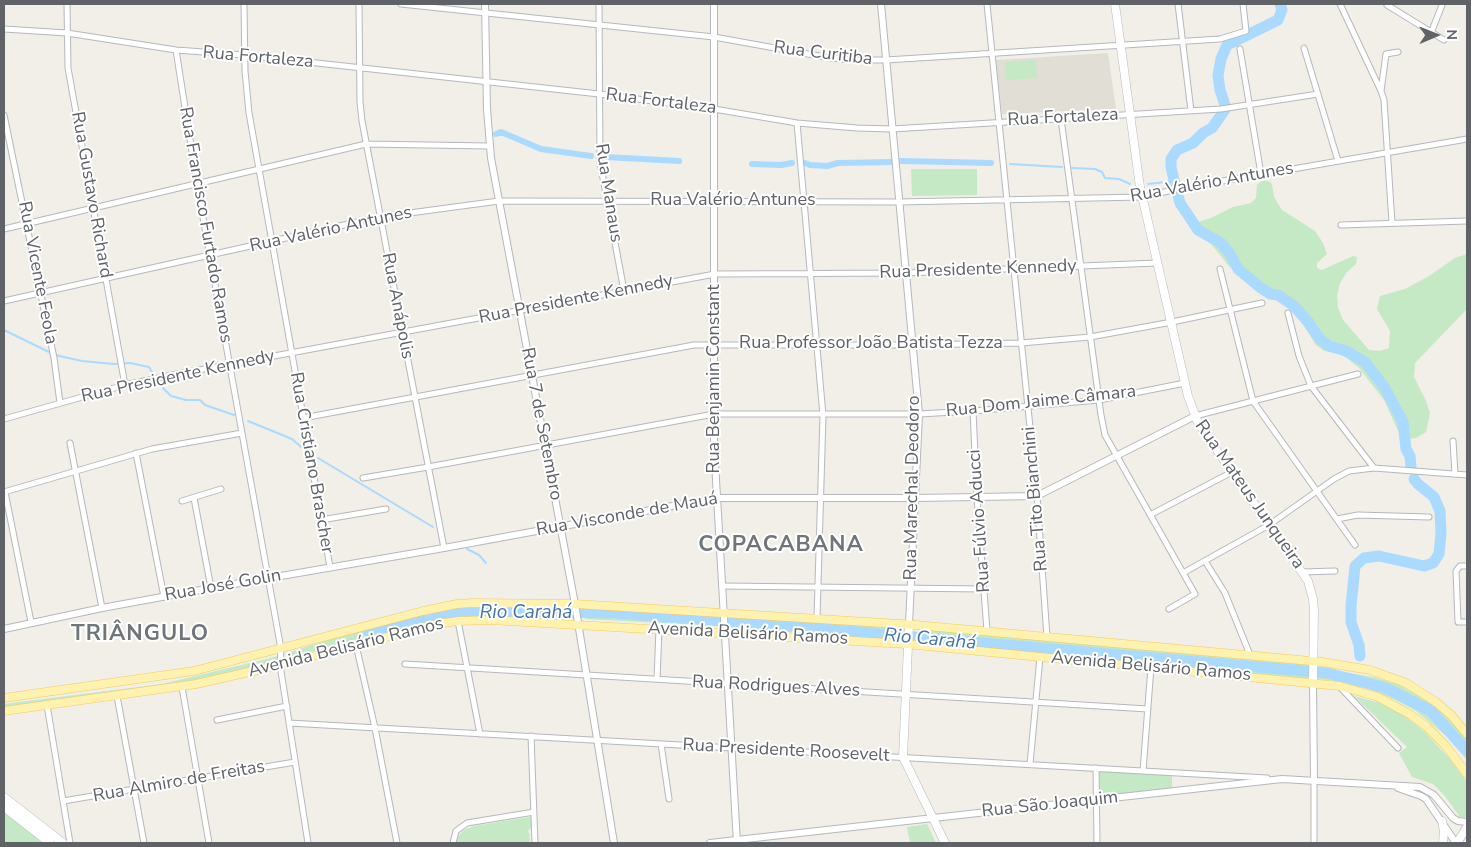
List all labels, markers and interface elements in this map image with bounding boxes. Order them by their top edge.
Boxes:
north arrow [1411,10,1461,60]
text: N [1442,29,1461,40]
street label: Rua Curitiba [772,37,874,71]
street label: Rua Fortaleza [202,42,314,74]
street label: Rua Fortaleza [605,85,717,119]
street label: Rua Fortaleza [1007,104,1119,132]
street label: Rua Francisco Furtado Ramos [174,105,236,345]
street label: Rua Gustavo Richard [66,110,116,280]
street label: Rua Manaus [590,142,626,244]
street label: Rua Valério Antunes [1129,158,1295,208]
street label: Rua Valério Antunes [650,190,816,212]
street label: Rua Vicente Feola [13,200,61,346]
street label: Rua Valério Antunes [248,202,414,258]
street label: Rua Anápolis [376,251,418,361]
street label: Rua Presidente Kennedy [879,256,1077,284]
street label: Rua Presidente Kennedy [477,271,675,329]
street label: Rua Benjamin Constant [704,284,726,474]
street label: Rua Professor João Batista Tezza [739,333,1003,355]
street label: Rua Presidente Kennedy [79,346,277,408]
street label: Rua 7 de Setembro [516,346,566,502]
street label: Rua Cristiano Brascher [284,371,338,555]
street label: Rua Dom Jaime Câmara [945,381,1137,423]
street label: Rua Marechal Deodoro [901,395,925,581]
street label: Rua Mateus Junqueira [1189,416,1309,574]
street label: Rua Tito Bianchini [1019,426,1053,572]
street label: Rua Fúlvio Aducci [964,449,996,593]
street label: Rua Visconde de Mauá [535,488,719,542]
district label: COPACABANA [697,533,865,559]
street label: Rua José Golin [163,565,283,607]
water label: Rio Carahá [480,602,572,624]
street label: Avenida Belisário Ramos [246,613,446,683]
street label: Avenida Belisário Ramos [647,618,849,650]
district label: TRIÂNGULO [70,622,210,648]
water label: Rio Carahá [883,625,977,655]
street label: Avenida Belisário Ramos [1050,647,1252,687]
street label: Rua Rodrigues Alves [691,672,861,702]
street label: Rua Presidente Roosevelt [682,735,890,767]
street label: Rua Almiro de Freitas [91,756,267,808]
street label: Rua São Joaquim [981,787,1119,823]

